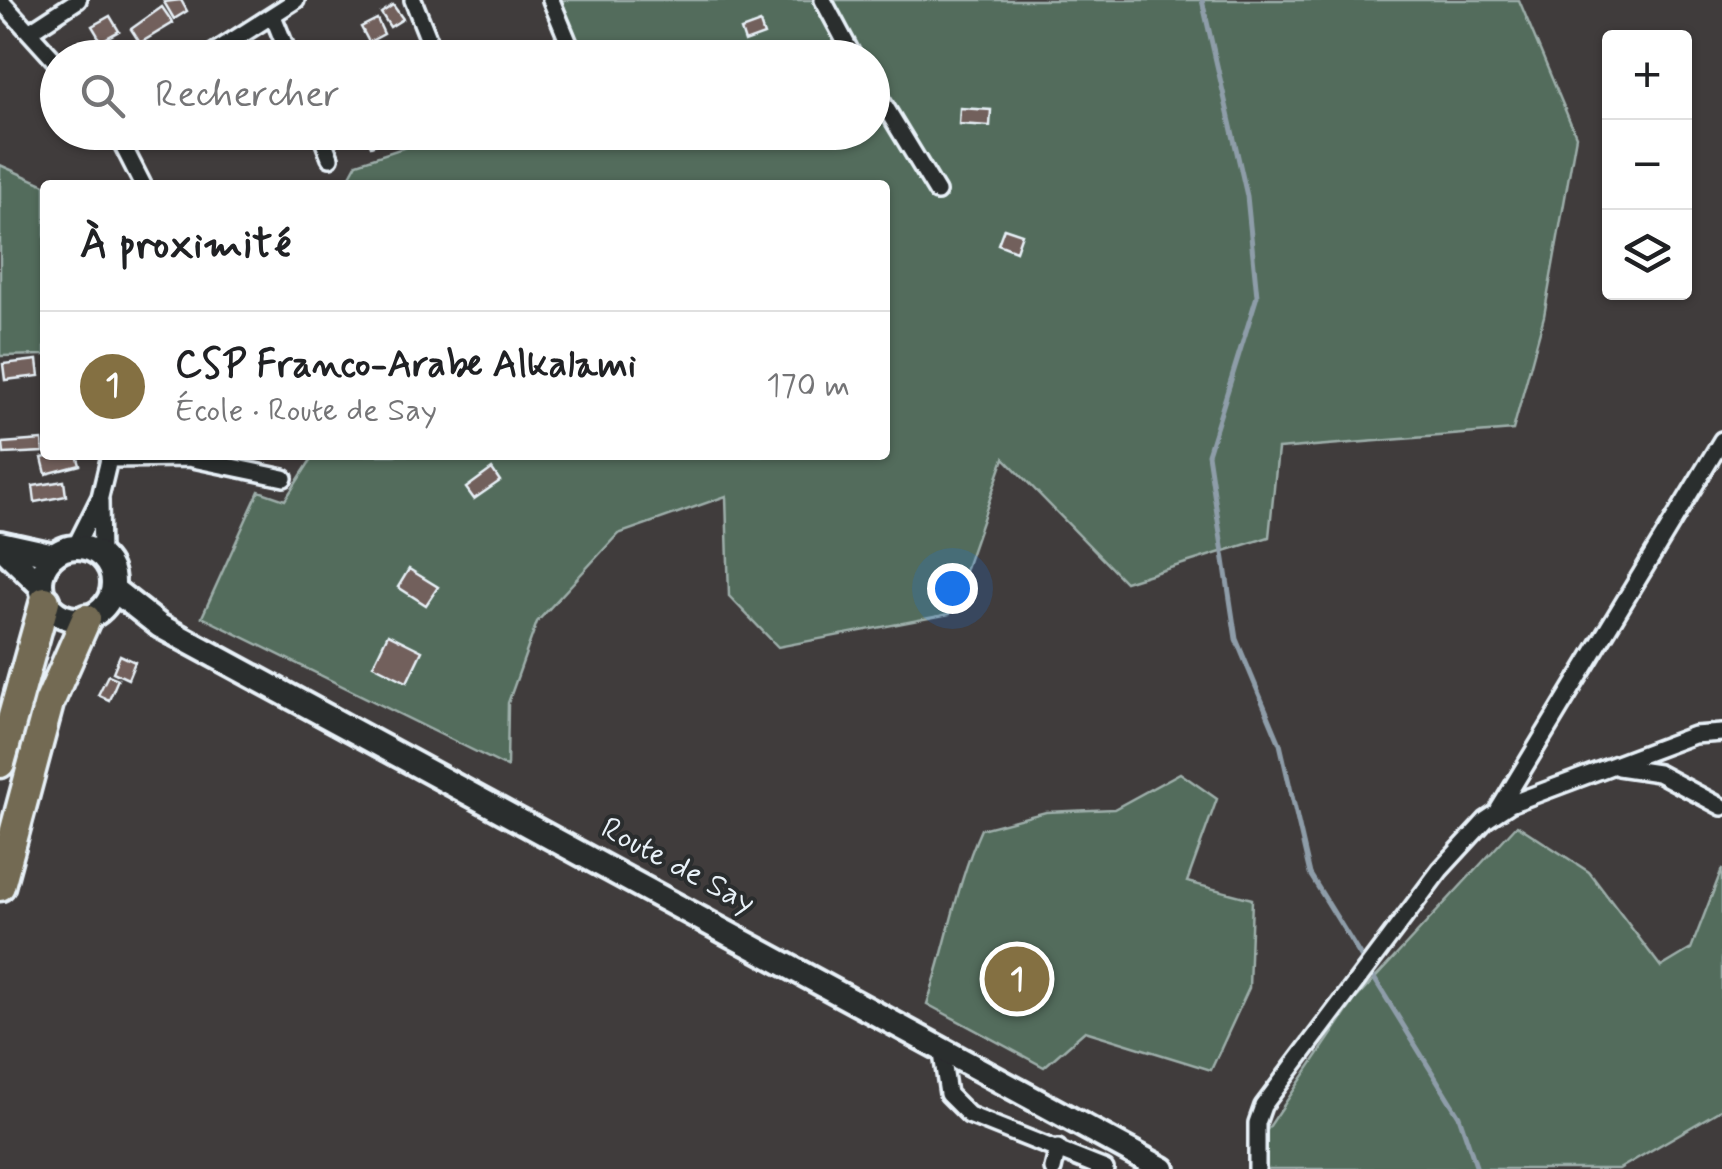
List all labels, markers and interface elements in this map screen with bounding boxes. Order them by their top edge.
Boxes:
map controls [1602,30,1692,300]
button: + [1602,30,1692,120]
search box [40,40,890,150]
icon: search [75,68,130,123]
text: Rechercher [155,71,340,120]
button: − [1602,120,1692,210]
button: layers [1602,210,1692,300]
text: À proximité [80,218,291,273]
text: CSP Franco-Arabe Alkalami [175,341,636,390]
text: 1 [105,365,120,407]
text: 170 m [766,365,850,407]
text: École · Route de Say [175,390,437,432]
your location [927,563,978,614]
street label: Route de Say [593,808,763,924]
pin: 1 [984,942,1050,1016]

